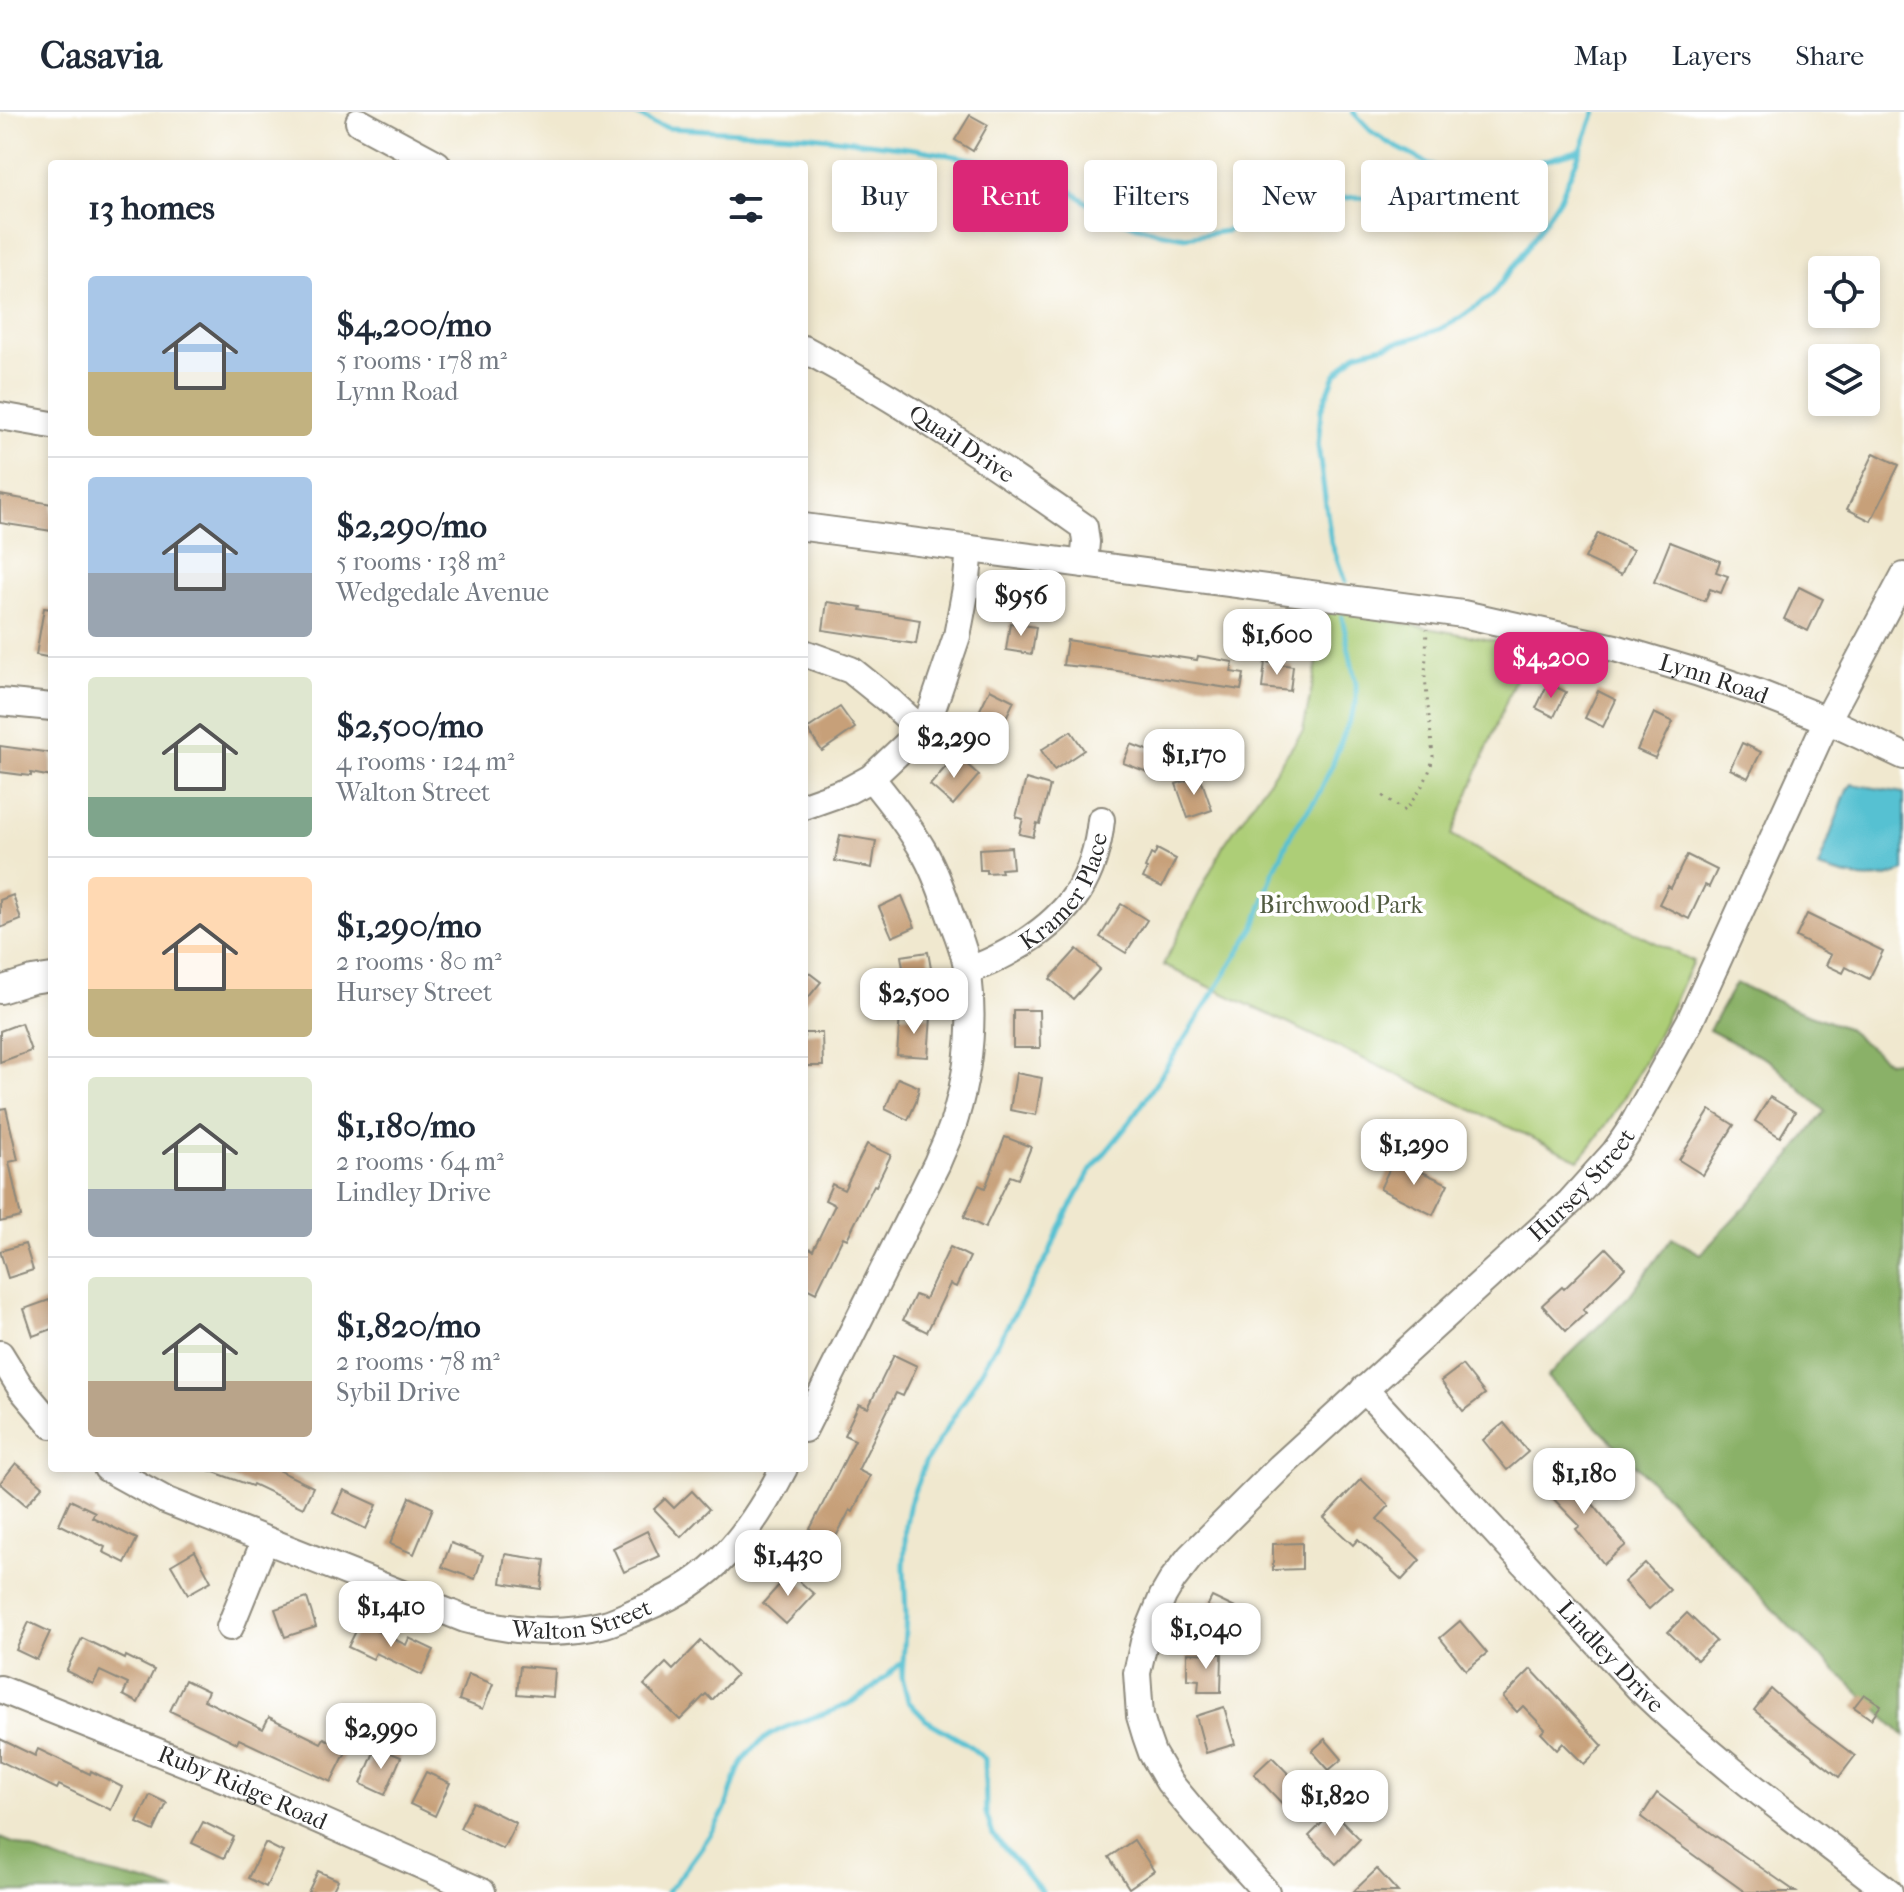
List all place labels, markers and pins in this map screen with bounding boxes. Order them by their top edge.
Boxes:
pin: $956 [974,570,1068,638]
pin: $1,600 [1212,609,1342,677]
pin: $4,200 [1486,632,1616,700]
pin: $2,290 [889,712,1019,780]
pin: $1,170 [1129,729,1259,797]
pin: $2,500 [849,968,979,1036]
pin: $1,290 [1349,1119,1479,1187]
pin: $1,180 [1519,1448,1649,1516]
pin: $1,430 [723,1530,853,1598]
pin: $1,410 [326,1581,456,1649]
pin: $1,040 [1141,1603,1271,1671]
pin: $2,990 [316,1703,446,1771]
pin: $1,820 [1270,1770,1400,1838]

